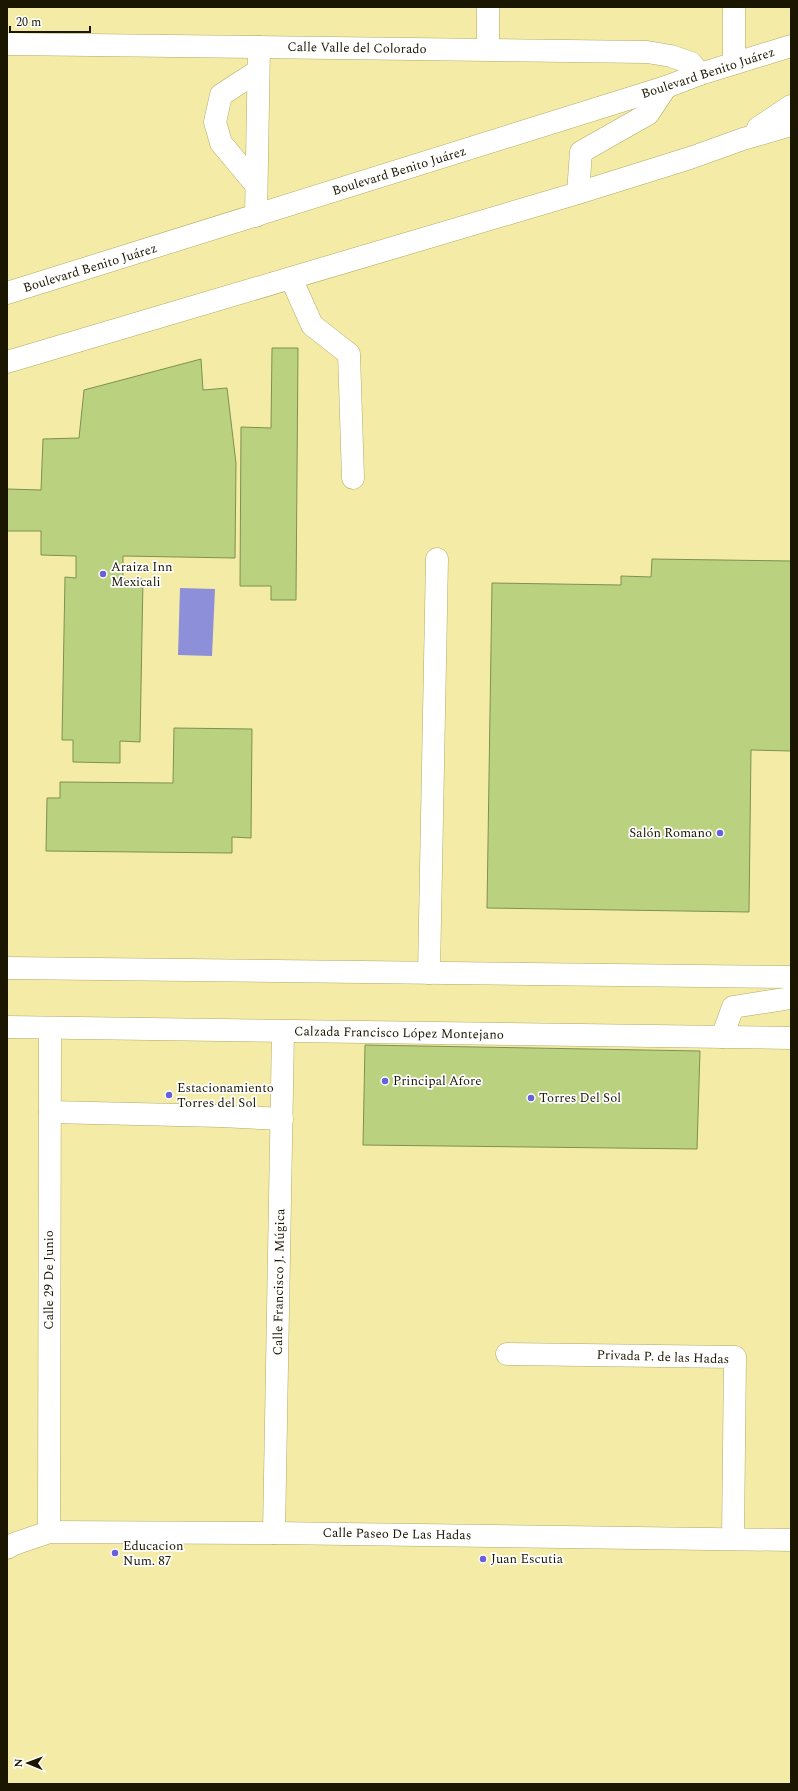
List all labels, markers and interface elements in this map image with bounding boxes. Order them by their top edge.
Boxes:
scale bar [10,8,90,34]
text: 20 m [16,13,41,32]
street label: Calle Valle del Colorado [287,37,427,59]
street label: Boulevard Benito Juárez [639,42,777,104]
street label: Boulevard Benito Juárez [330,141,468,201]
street label: Boulevard Benito Juárez [21,238,159,298]
place label: Araiza Inn Mexicali [111,557,173,592]
marker: Araiza Inn Mexicali [98,569,108,579]
place label: Salón Romano [629,823,712,843]
marker: Salón Romano [715,828,725,838]
street label: Calzada Francisco López Montejano [294,1021,504,1045]
place label: Principal Afore [393,1071,481,1091]
marker: Principal Afore [380,1076,390,1086]
place label: Estacionamiento Torres del Sol [177,1078,274,1113]
place label: Torres Del Sol [539,1088,621,1108]
marker: Estacionamiento Torres del Sol [164,1090,174,1100]
marker: Torres Del Sol [526,1093,536,1103]
street label: Calle Francisco J. Múgica [268,1208,290,1356]
street label: Calle 29 De Junio [39,1230,59,1330]
street label: Privada P. de las Hadas [596,1345,730,1369]
street label: Calle Paseo De Las Hadas [323,1523,471,1545]
place label: Educacion Num. 87 [123,1536,184,1571]
marker: Educacion Num. 87 [110,1548,120,1558]
place label: Juan Escutia [491,1549,564,1569]
marker: Juan Escutia [478,1554,488,1564]
north arrow [8,1743,48,1783]
text: N [10,1758,27,1767]

